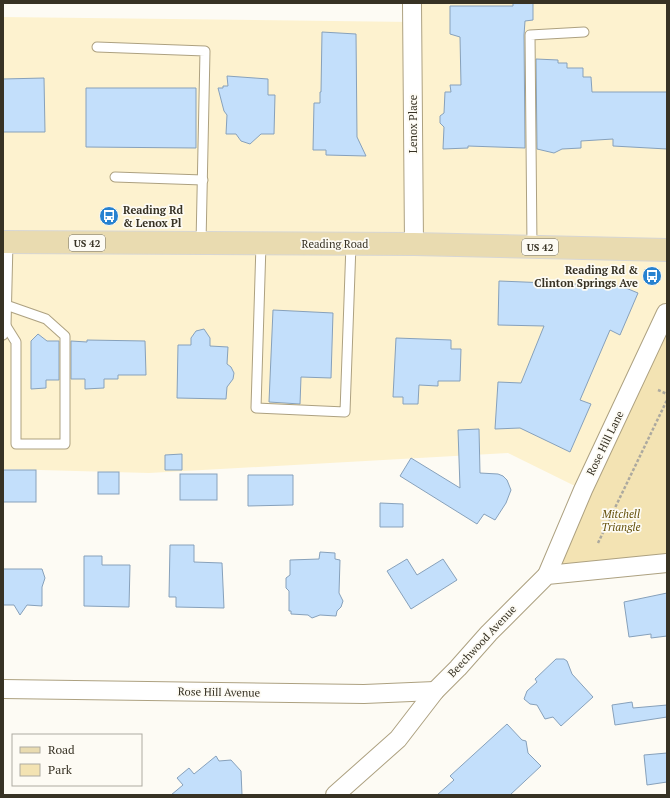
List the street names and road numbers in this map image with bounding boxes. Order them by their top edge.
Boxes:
street label: Lenox Place [406,94,420,153]
road number: US 42 [69,235,105,251]
street label: Reading Road [302,237,368,251]
road number: US 42 [522,239,558,255]
street label: Rose Hill Lane [583,408,627,478]
street label: Beechwood Avenue [445,601,520,680]
street label: Rose Hill Avenue [178,684,261,700]

